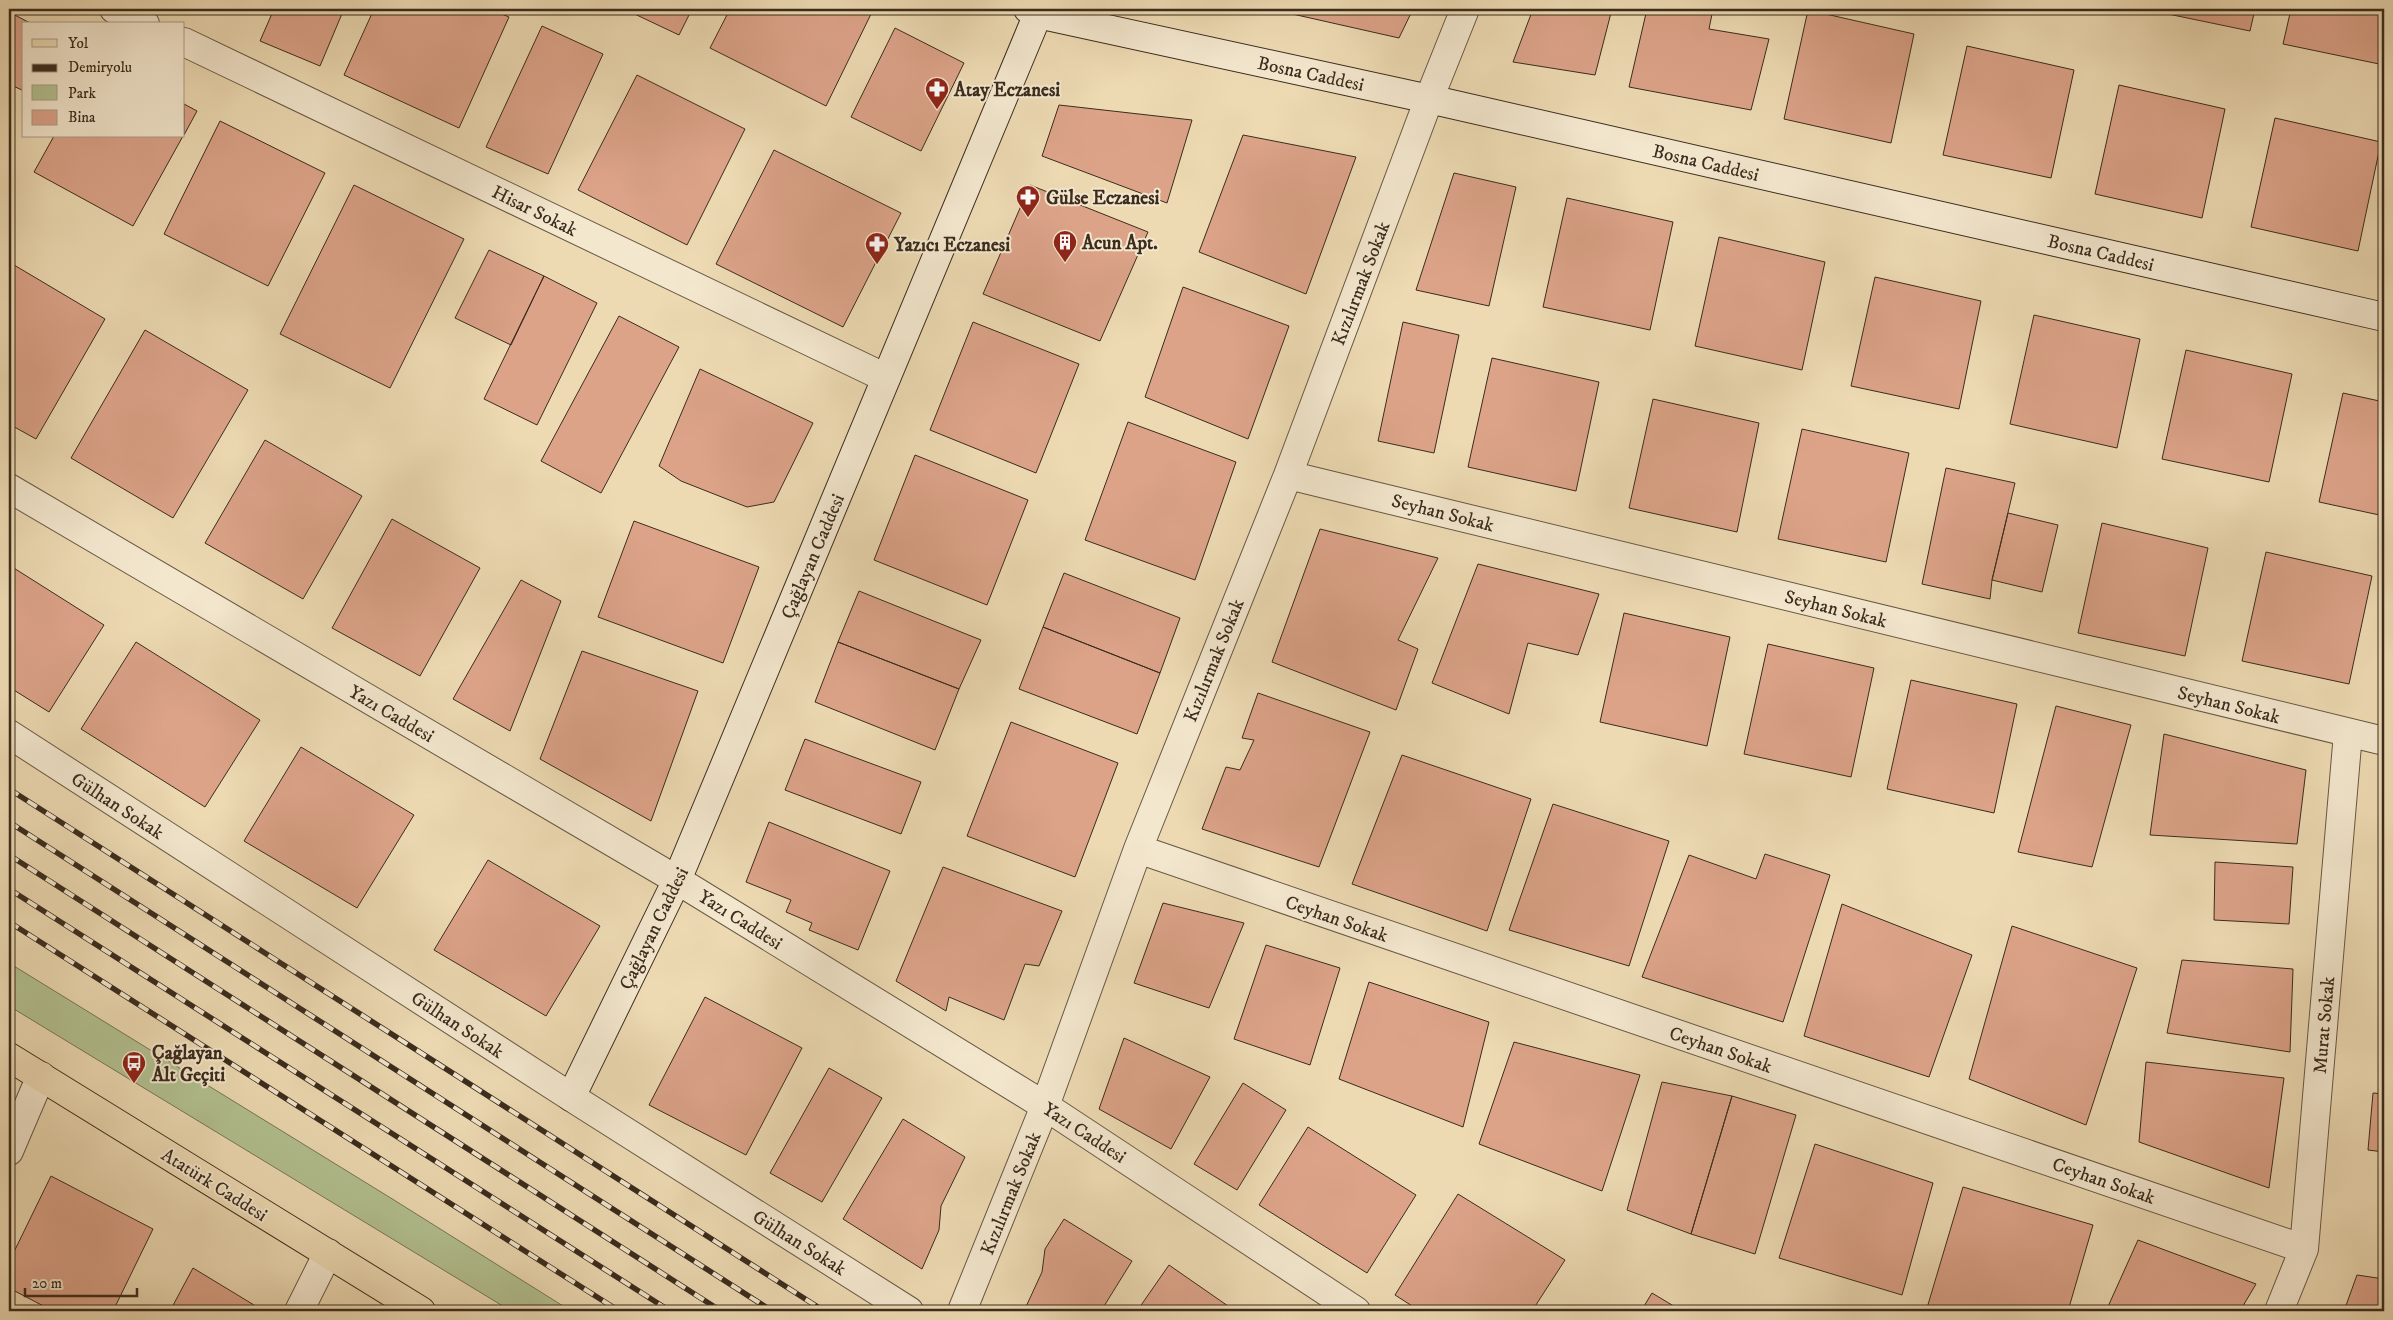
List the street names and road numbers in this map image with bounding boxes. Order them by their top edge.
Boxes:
street label: Bosna Caddesi [1255,52,1366,97]
street label: Bosna Caddesi [1650,140,1761,187]
street label: Hisar Sokak [488,181,581,242]
street label: Kızılırmak Sokak [1327,218,1396,349]
street label: Bosna Caddesi [2045,230,2156,277]
street label: Seyhan Sokak [1389,490,1497,537]
street label: Çağlayan Caddesi [777,491,850,623]
street label: Seyhan Sokak [1782,586,1890,633]
street label: Kızılırmak Sokak [1179,595,1250,726]
street label: Yazı Caddesi [344,681,438,748]
street label: Seyhan Sokak [2175,682,2283,729]
street label: Gülhan Sokak [66,768,168,845]
street label: Çağlayan Caddesi [615,864,694,994]
street label: Yazı Caddesi [694,885,787,955]
street label: Ceyhan Sokak [1282,891,1392,948]
street label: Murat Sokak [2309,975,2340,1075]
street label: Gülhan Sokak [406,987,508,1064]
street label: Ceyhan Sokak [1666,1022,1776,1079]
street label: Yazı Caddesi [1038,1098,1130,1169]
street label: Kızılırmak Sokak [976,1128,1047,1259]
street label: Atatürk Caddesi [157,1144,272,1227]
street label: Ceyhan Sokak [2049,1153,2159,1210]
street label: Gülhan Sokak [748,1205,851,1281]

